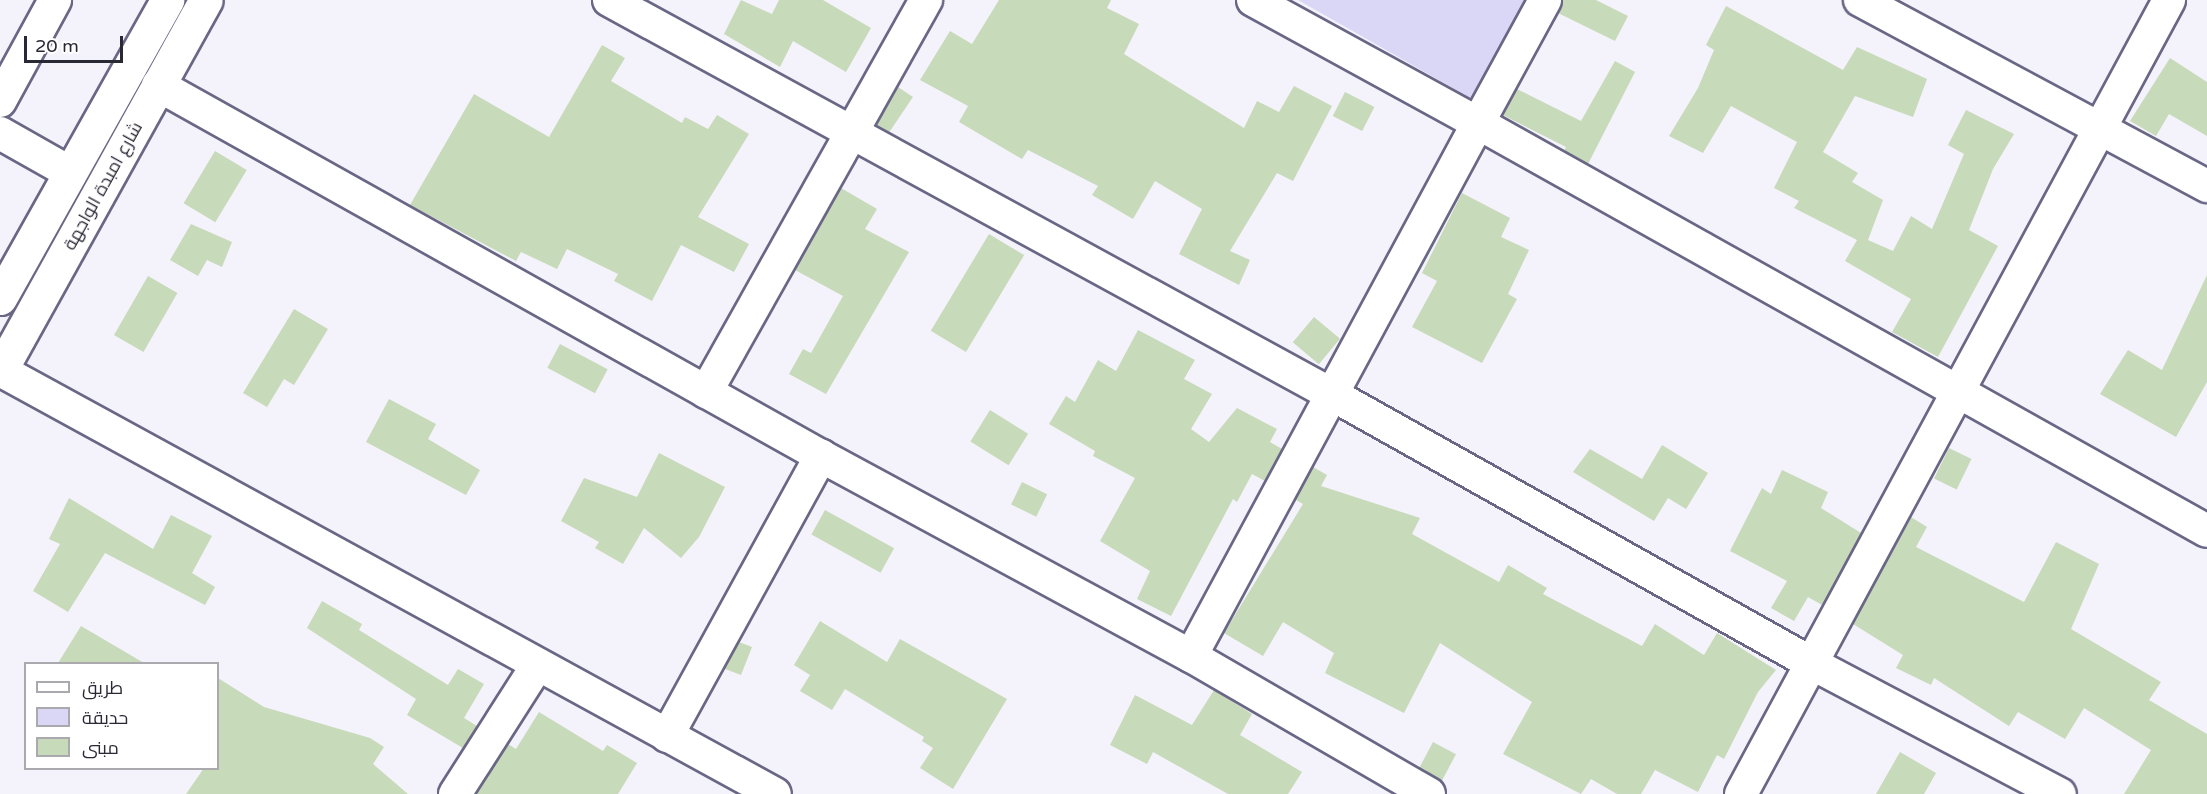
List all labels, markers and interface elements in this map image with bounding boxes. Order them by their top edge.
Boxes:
scale bar [27,24,126,62]
text: 20 m [35,35,79,57]
street label: شارع امبدة الواجهة [59,118,147,254]
legend [24,662,219,770]
text: طريق [82,677,123,699]
text: حديقة [82,707,128,729]
text: مبنى [82,737,119,759]

